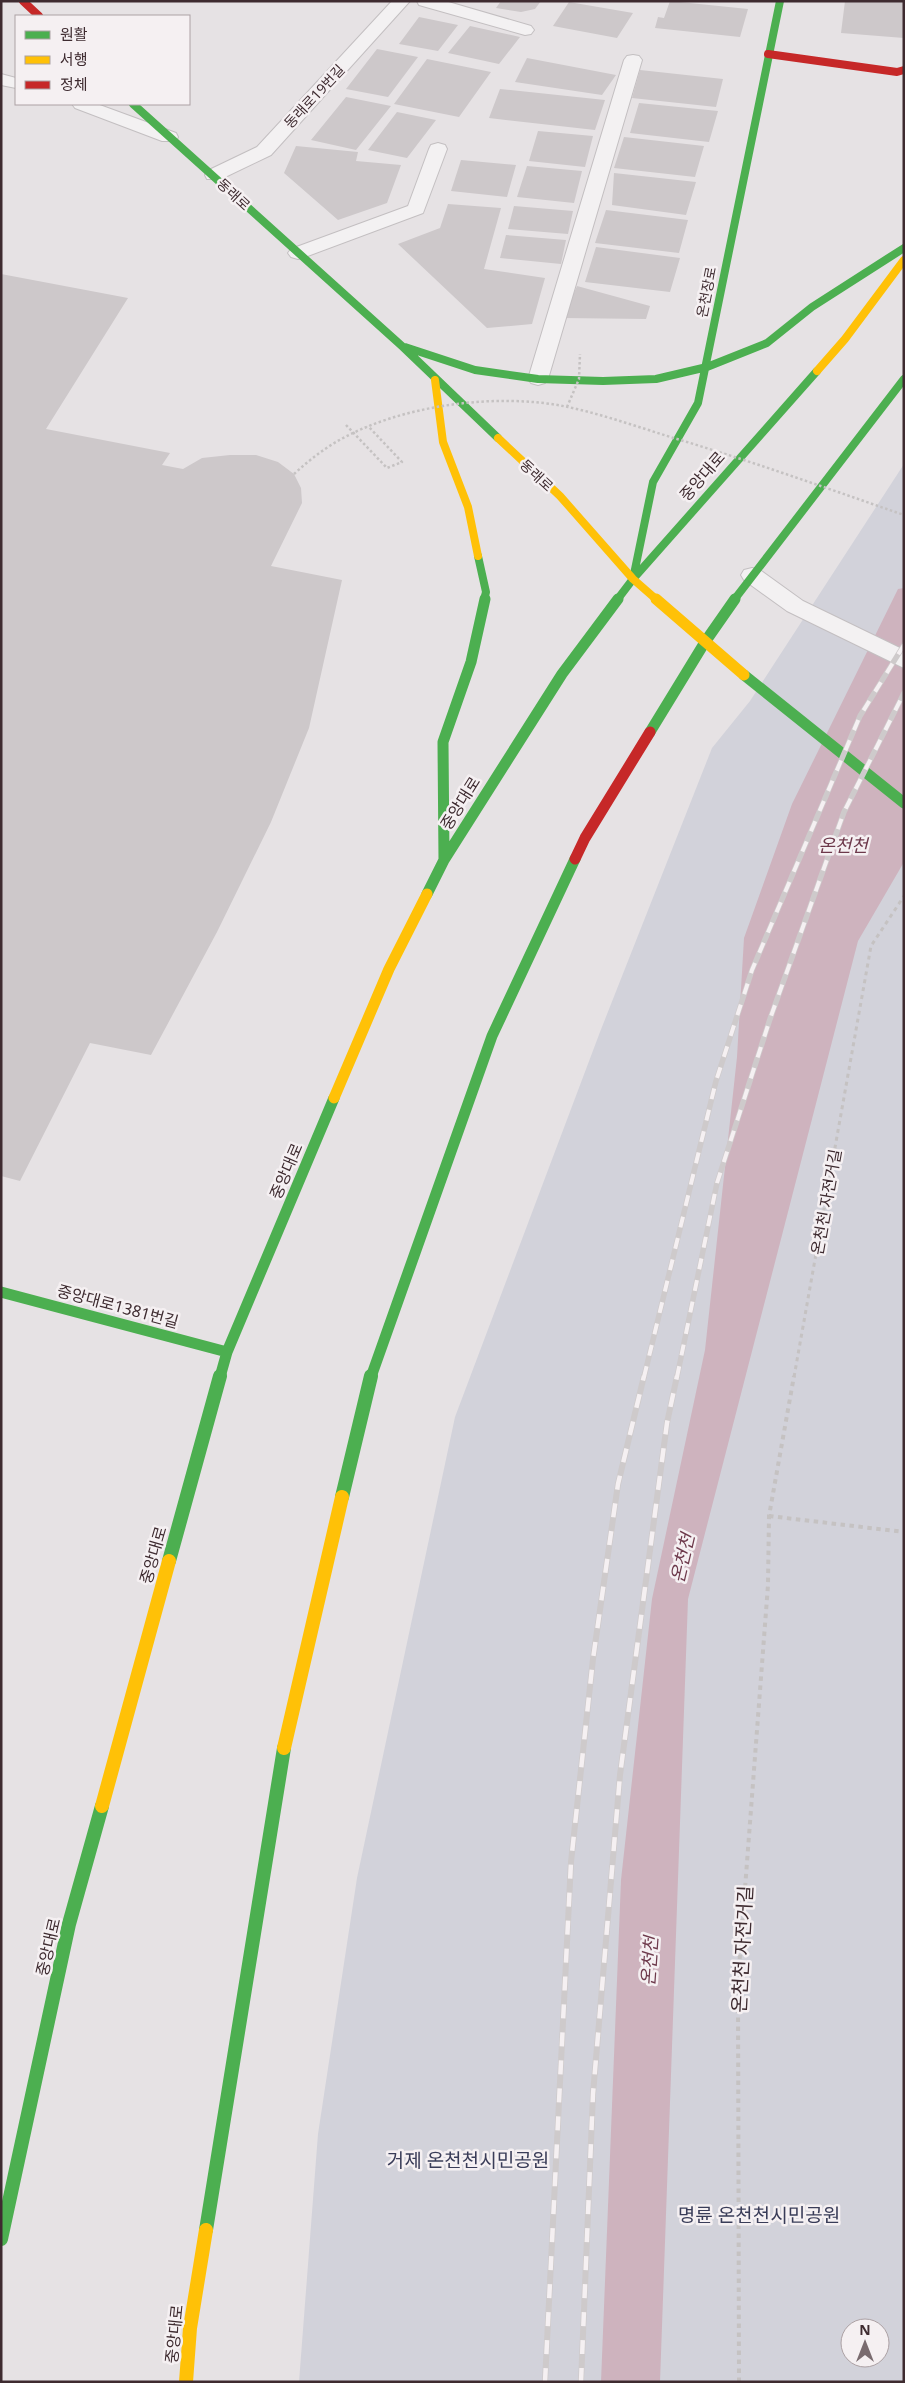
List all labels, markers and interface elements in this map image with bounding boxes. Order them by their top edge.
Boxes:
legend [15,15,190,105]
text: 원활 [60,24,88,44]
text: 서행 [60,49,88,69]
street label: 동래로19번길 [280,60,348,132]
text: 정체 [60,74,88,94]
street label: 동래로 [213,174,255,214]
street label: 온천장로 [692,265,720,319]
street label: 중앙대로 [674,446,730,505]
street label: 동래로 [516,455,558,495]
street label: 중앙대로 [435,772,485,834]
water label: 온천천 [818,833,870,857]
street label: 중앙대로 [264,1139,308,1202]
street label: 온천천 자전거길 [806,1147,846,1257]
street label: 중앙대로1381번길 [55,1279,181,1333]
street label: 중앙대로 [134,1523,172,1586]
water label: 온천천 [665,1529,700,1585]
street label: 온천천 자전거길 [726,1885,758,2013]
street label: 중앙대로 [31,1916,65,1978]
water label: 온천천 [635,1933,663,1987]
park label: 거제 온천천시민공원 [387,2147,549,2173]
park label: 명륜 온천천시민공원 [678,2202,840,2228]
street label: 중앙대로 [160,2303,188,2364]
north arrow [840,2318,890,2368]
text: N [859,2320,871,2339]

